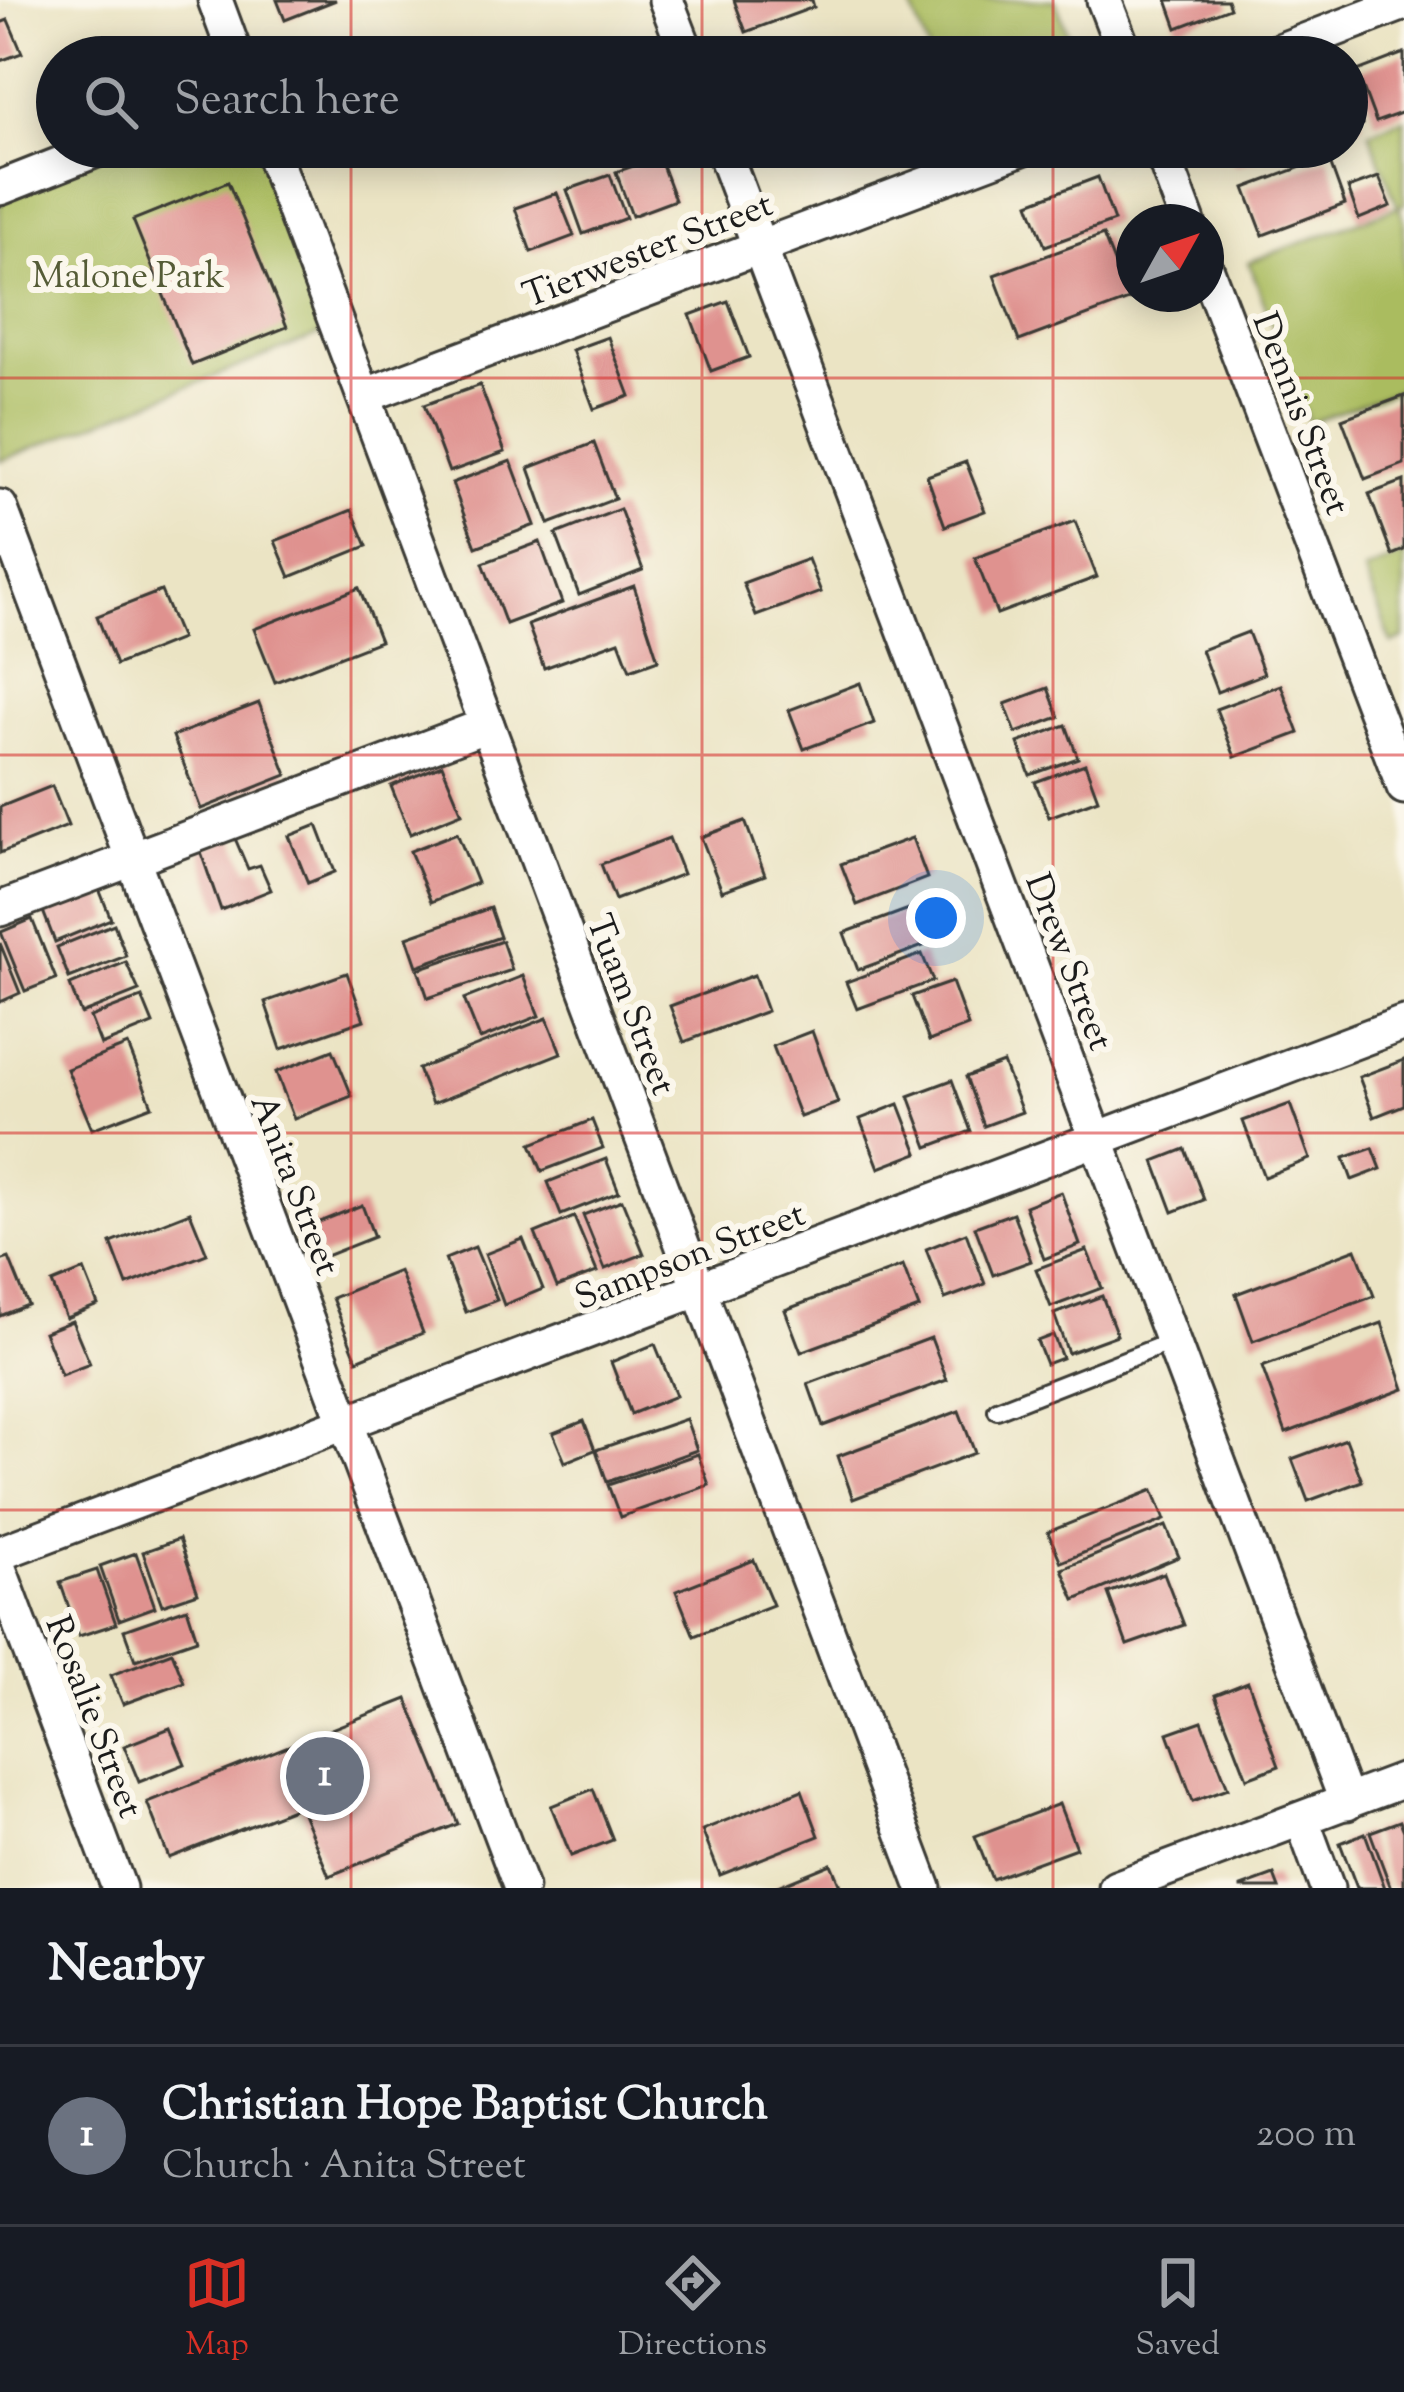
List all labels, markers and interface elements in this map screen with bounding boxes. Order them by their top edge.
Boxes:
search box [36,36,1368,168]
icon: search [78,69,144,135]
text: Search here [174,70,400,135]
street label: Tierwester Street [516,180,781,323]
north arrow [1116,204,1224,312]
park label: Malone Park [31,252,225,304]
street label: Dennis Street [1237,306,1362,523]
street label: Drew Street [1010,866,1125,1058]
your location [906,888,966,948]
street label: Tuam Street [571,907,688,1103]
street label: Anita Street [235,1087,352,1283]
street label: Sampson Street [568,1190,813,1326]
street label: Rosalie Street [30,1609,155,1826]
pin: 1 [286,1731,364,1821]
text: Nearby [48,1930,205,2003]
text: Christian Hope Baptist Church [162,2075,768,2140]
text: 1 [80,2108,94,2164]
text: 200 m [1256,2108,1356,2164]
text: Church · Anita Street [162,2140,526,2196]
tab: Map [184,2250,250,2370]
tab: Directions [618,2250,767,2370]
tab: Saved [1135,2250,1220,2370]

